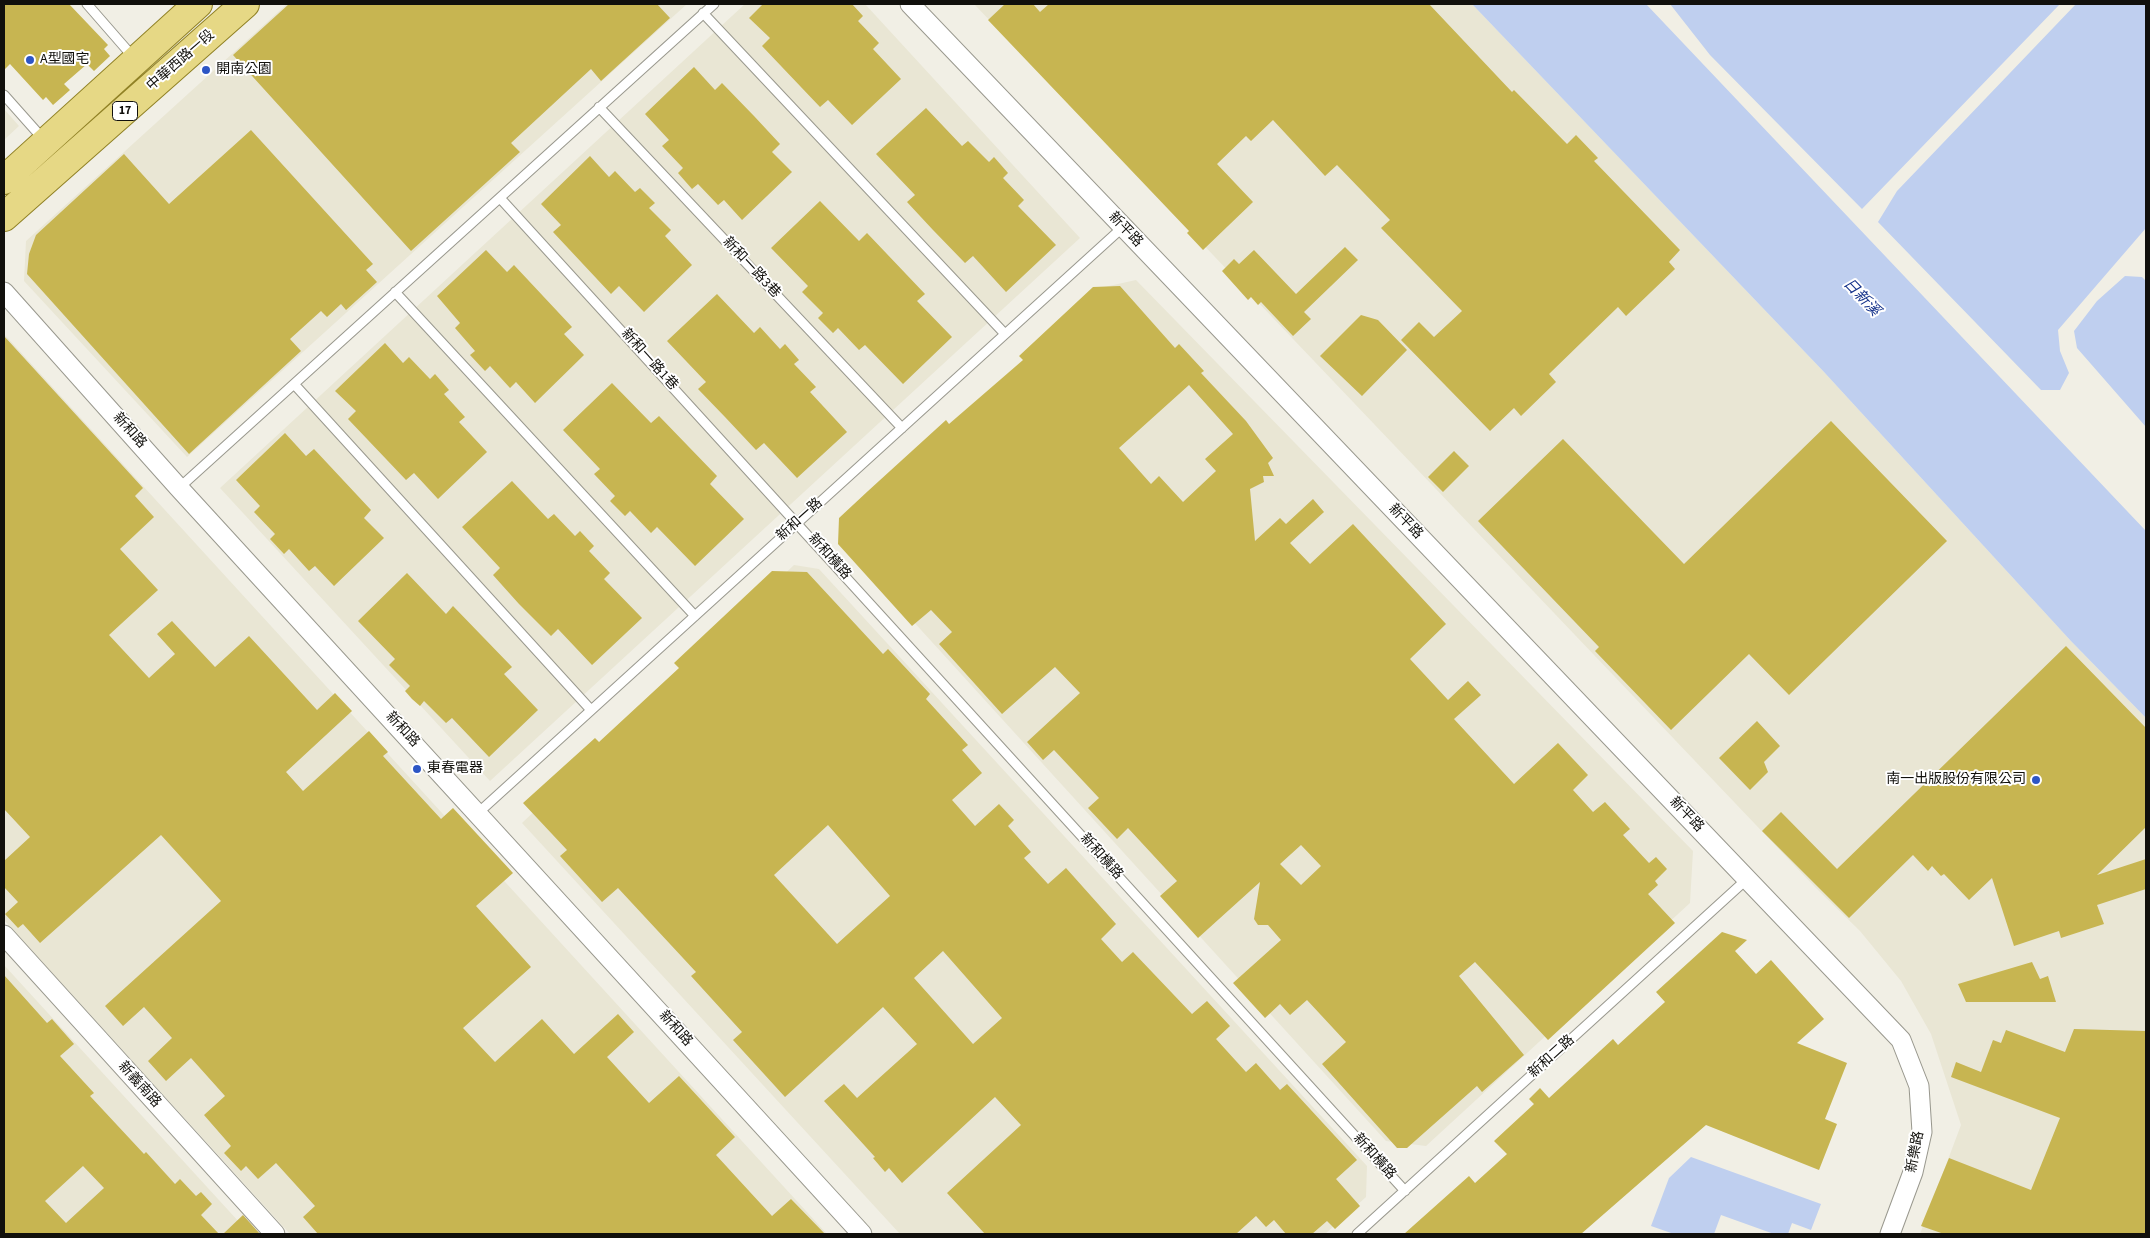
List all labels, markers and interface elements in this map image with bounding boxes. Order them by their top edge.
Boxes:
street label: 中華西路一段 [144,27,218,95]
place label: A型國宅 [40,52,90,68]
marker: A型國宅 [24,54,36,66]
place label: 開南公園 [216,62,272,78]
marker: 開南公園 [200,64,212,76]
road number: 17 [112,102,138,120]
street label: 新平路 [1104,209,1146,251]
street label: 新和一路3巷 [719,234,783,302]
water label: 日新溪 [1839,276,1883,320]
street label: 新和一路1巷 [617,326,681,394]
street label: 新和路 [109,410,149,452]
street label: 新和一路 [774,495,826,545]
street label: 新平路 [1384,501,1426,543]
street label: 新和橫路 [804,531,854,583]
street label: 新和路 [382,709,422,751]
place label: 東春電器 [427,761,483,777]
marker: 東春電器 [411,763,423,775]
place label: 南一出版股份有限公司 [1886,772,2026,788]
marker: 南一出版股份有限公司 [2030,774,2042,786]
street label: 新平路 [1665,794,1707,836]
street label: 新和橫路 [1076,831,1126,883]
street label: 新和路 [655,1008,695,1050]
street label: 新和二路 [1526,1032,1578,1082]
street label: 新義南路 [114,1059,164,1111]
street label: 新樂路 [1904,1130,1928,1174]
street label: 新和橫路 [1349,1131,1399,1183]

